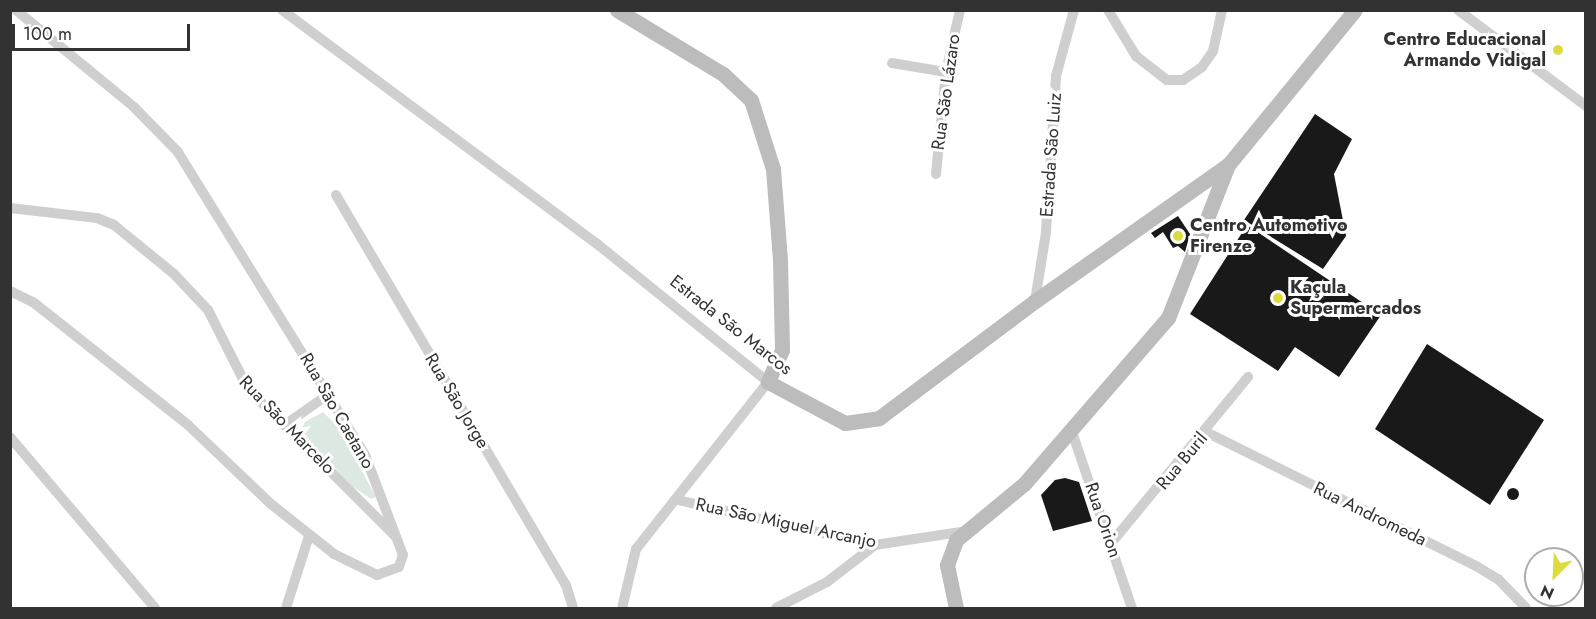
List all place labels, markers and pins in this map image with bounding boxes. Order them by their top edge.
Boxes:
place label: Centro Educacional Armando Vidigal [1384,29,1546,72]
marker: Centro Educacional Armando Vidigal [1551,43,1565,57]
place label: Centro Automotivo Firenze [1190,215,1348,258]
marker: Centro Automotivo Firenze [1171,229,1185,243]
place label: Kaçula Supermercados [1290,277,1421,320]
marker: Kaçula Supermercados [1271,291,1285,305]

